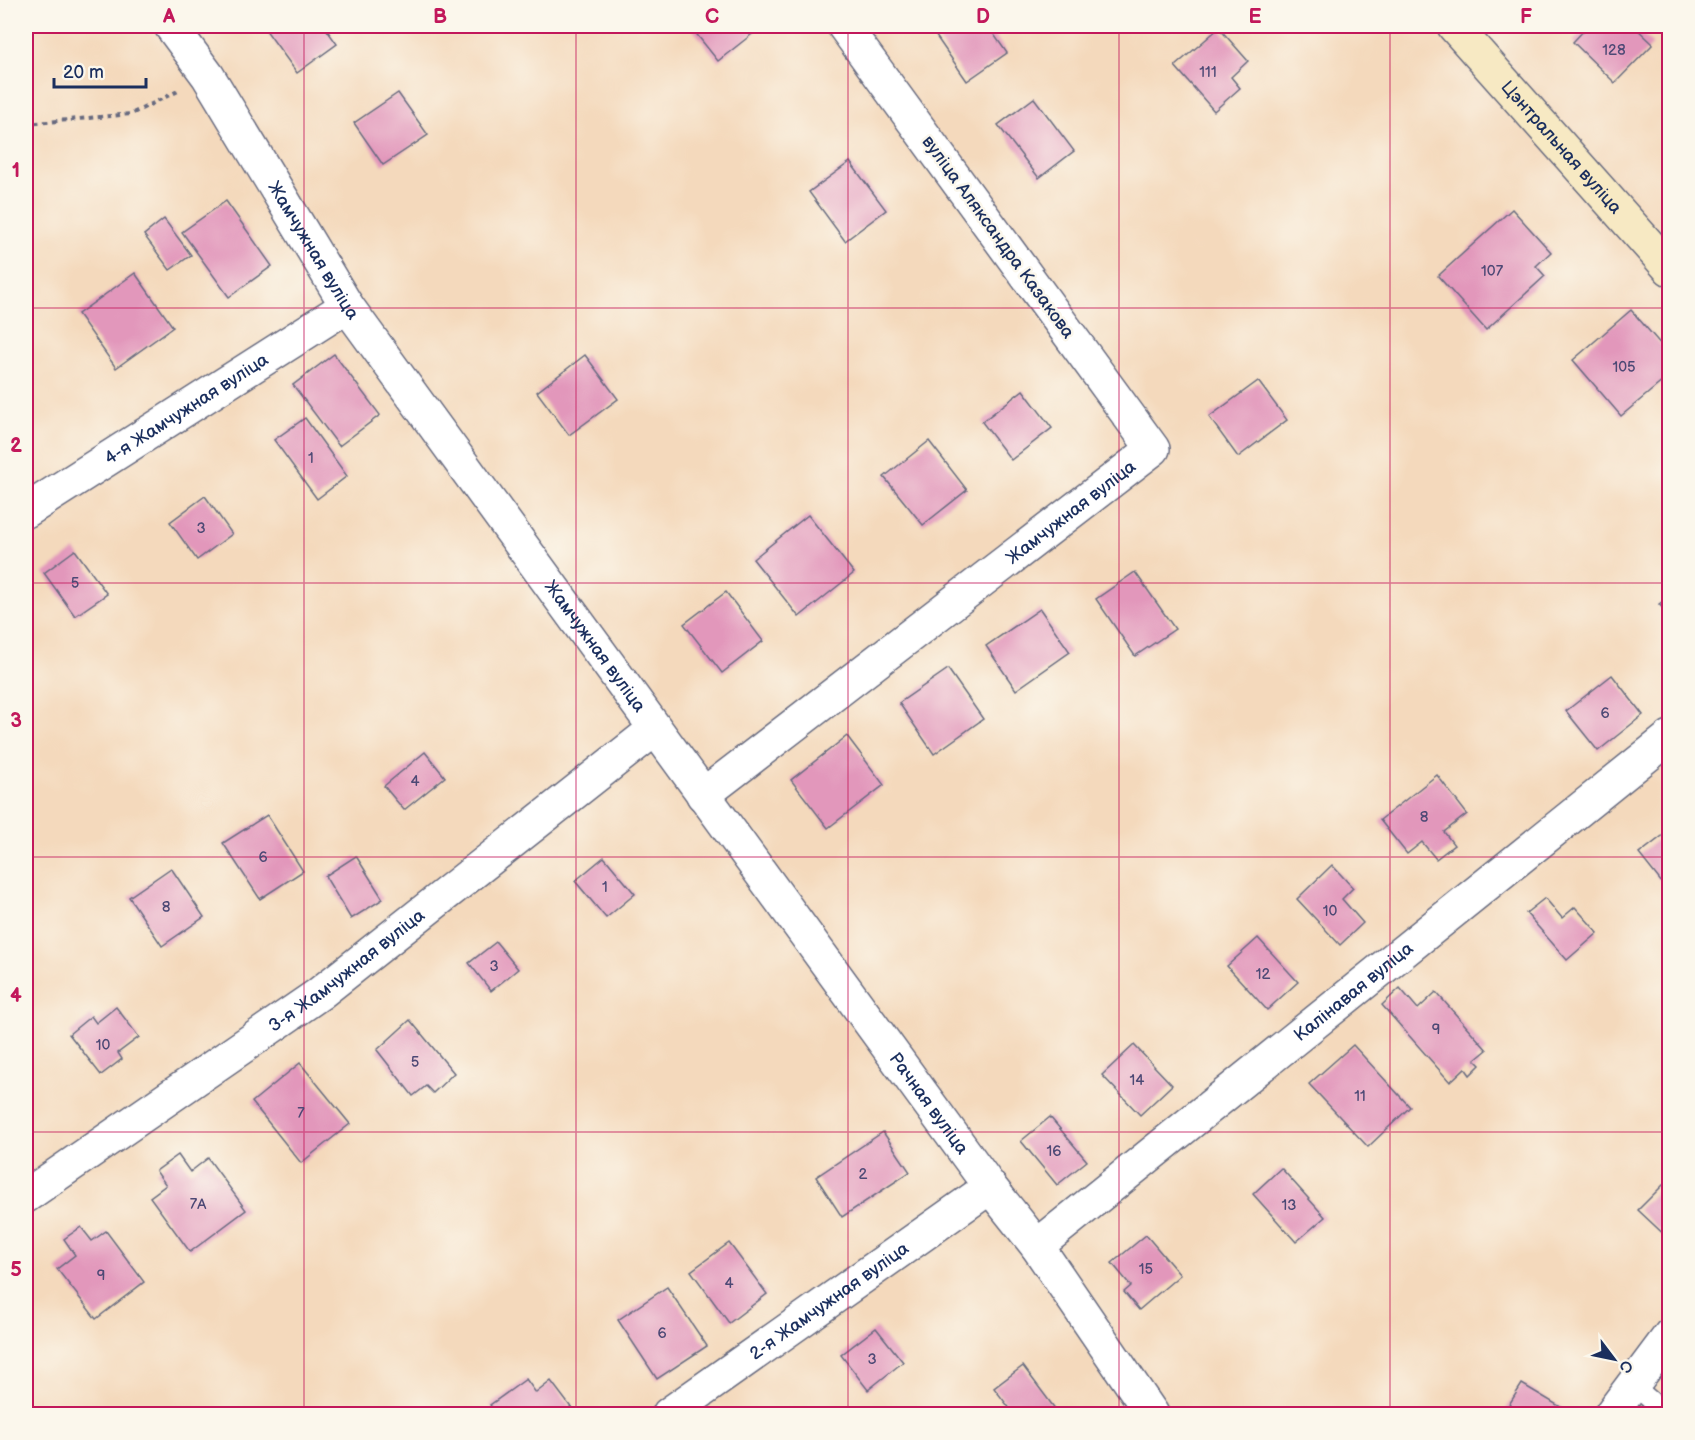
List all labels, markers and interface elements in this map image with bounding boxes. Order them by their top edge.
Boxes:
text: A [162,5,176,29]
text: B [433,5,447,29]
text: C [705,5,719,29]
text: D [976,5,990,29]
text: E [1249,5,1262,29]
text: F [1520,5,1532,29]
house number: 128 [1602,41,1626,60]
scale bar [54,51,146,89]
text: 20 m [63,62,104,83]
house number: 111 [1199,63,1217,82]
street label: Цэнтральная вуліца [1497,76,1627,218]
street label: вуліца Аляксандра Казакова [917,132,1079,343]
text: 1 [12,159,20,183]
street label: Жамчужная вуліца [264,177,364,324]
house number: 107 [1481,262,1504,281]
street label: 4-я Жамчужная вуліца [100,348,272,469]
house number: 105 [1612,358,1636,377]
text: 2 [10,434,22,458]
house number: 1 [308,449,314,468]
street label: Жамчужная вуліца [1002,456,1140,569]
house number: 3 [196,519,206,538]
house number: 5 [71,574,79,593]
street label: Жамчужная вуліца [540,576,650,716]
house number: 6 [1600,704,1610,723]
text: 3 [10,709,22,733]
house number: 4 [410,772,420,791]
house number: 8 [1420,808,1429,827]
house number: 6 [258,848,268,867]
house number: 1 [602,878,608,897]
house number: 8 [162,898,171,917]
house number: 10 [1323,902,1337,921]
street label: 3-я Жамчужная вуліца [264,904,429,1036]
street label: Калінавая вуліца [1290,937,1417,1046]
house number: 3 [489,957,499,976]
house number: 12 [1256,965,1270,984]
text: 4 [10,984,22,1008]
house number: 9 [1432,1020,1440,1039]
house number: 10 [96,1036,110,1055]
street label: Рачная вуліца [885,1048,973,1159]
house number: 5 [411,1053,419,1072]
house number: 14 [1130,1071,1144,1090]
house number: 11 [1354,1087,1366,1106]
house number: 7 [297,1104,305,1123]
house number: 16 [1047,1142,1061,1161]
house number: 2 [859,1165,868,1184]
house number: 7А [190,1195,207,1214]
house number: 13 [1281,1196,1297,1215]
street label: 2-я Жамчужная вуліца [745,1237,913,1364]
text: 5 [10,1258,22,1282]
house number: 15 [1139,1260,1153,1279]
house number: 9 [97,1266,105,1285]
house number: 4 [724,1274,734,1293]
house number: 6 [657,1324,667,1343]
north arrow [1584,1329,1644,1389]
house number: 3 [867,1350,877,1369]
text: С [1614,1356,1636,1376]

